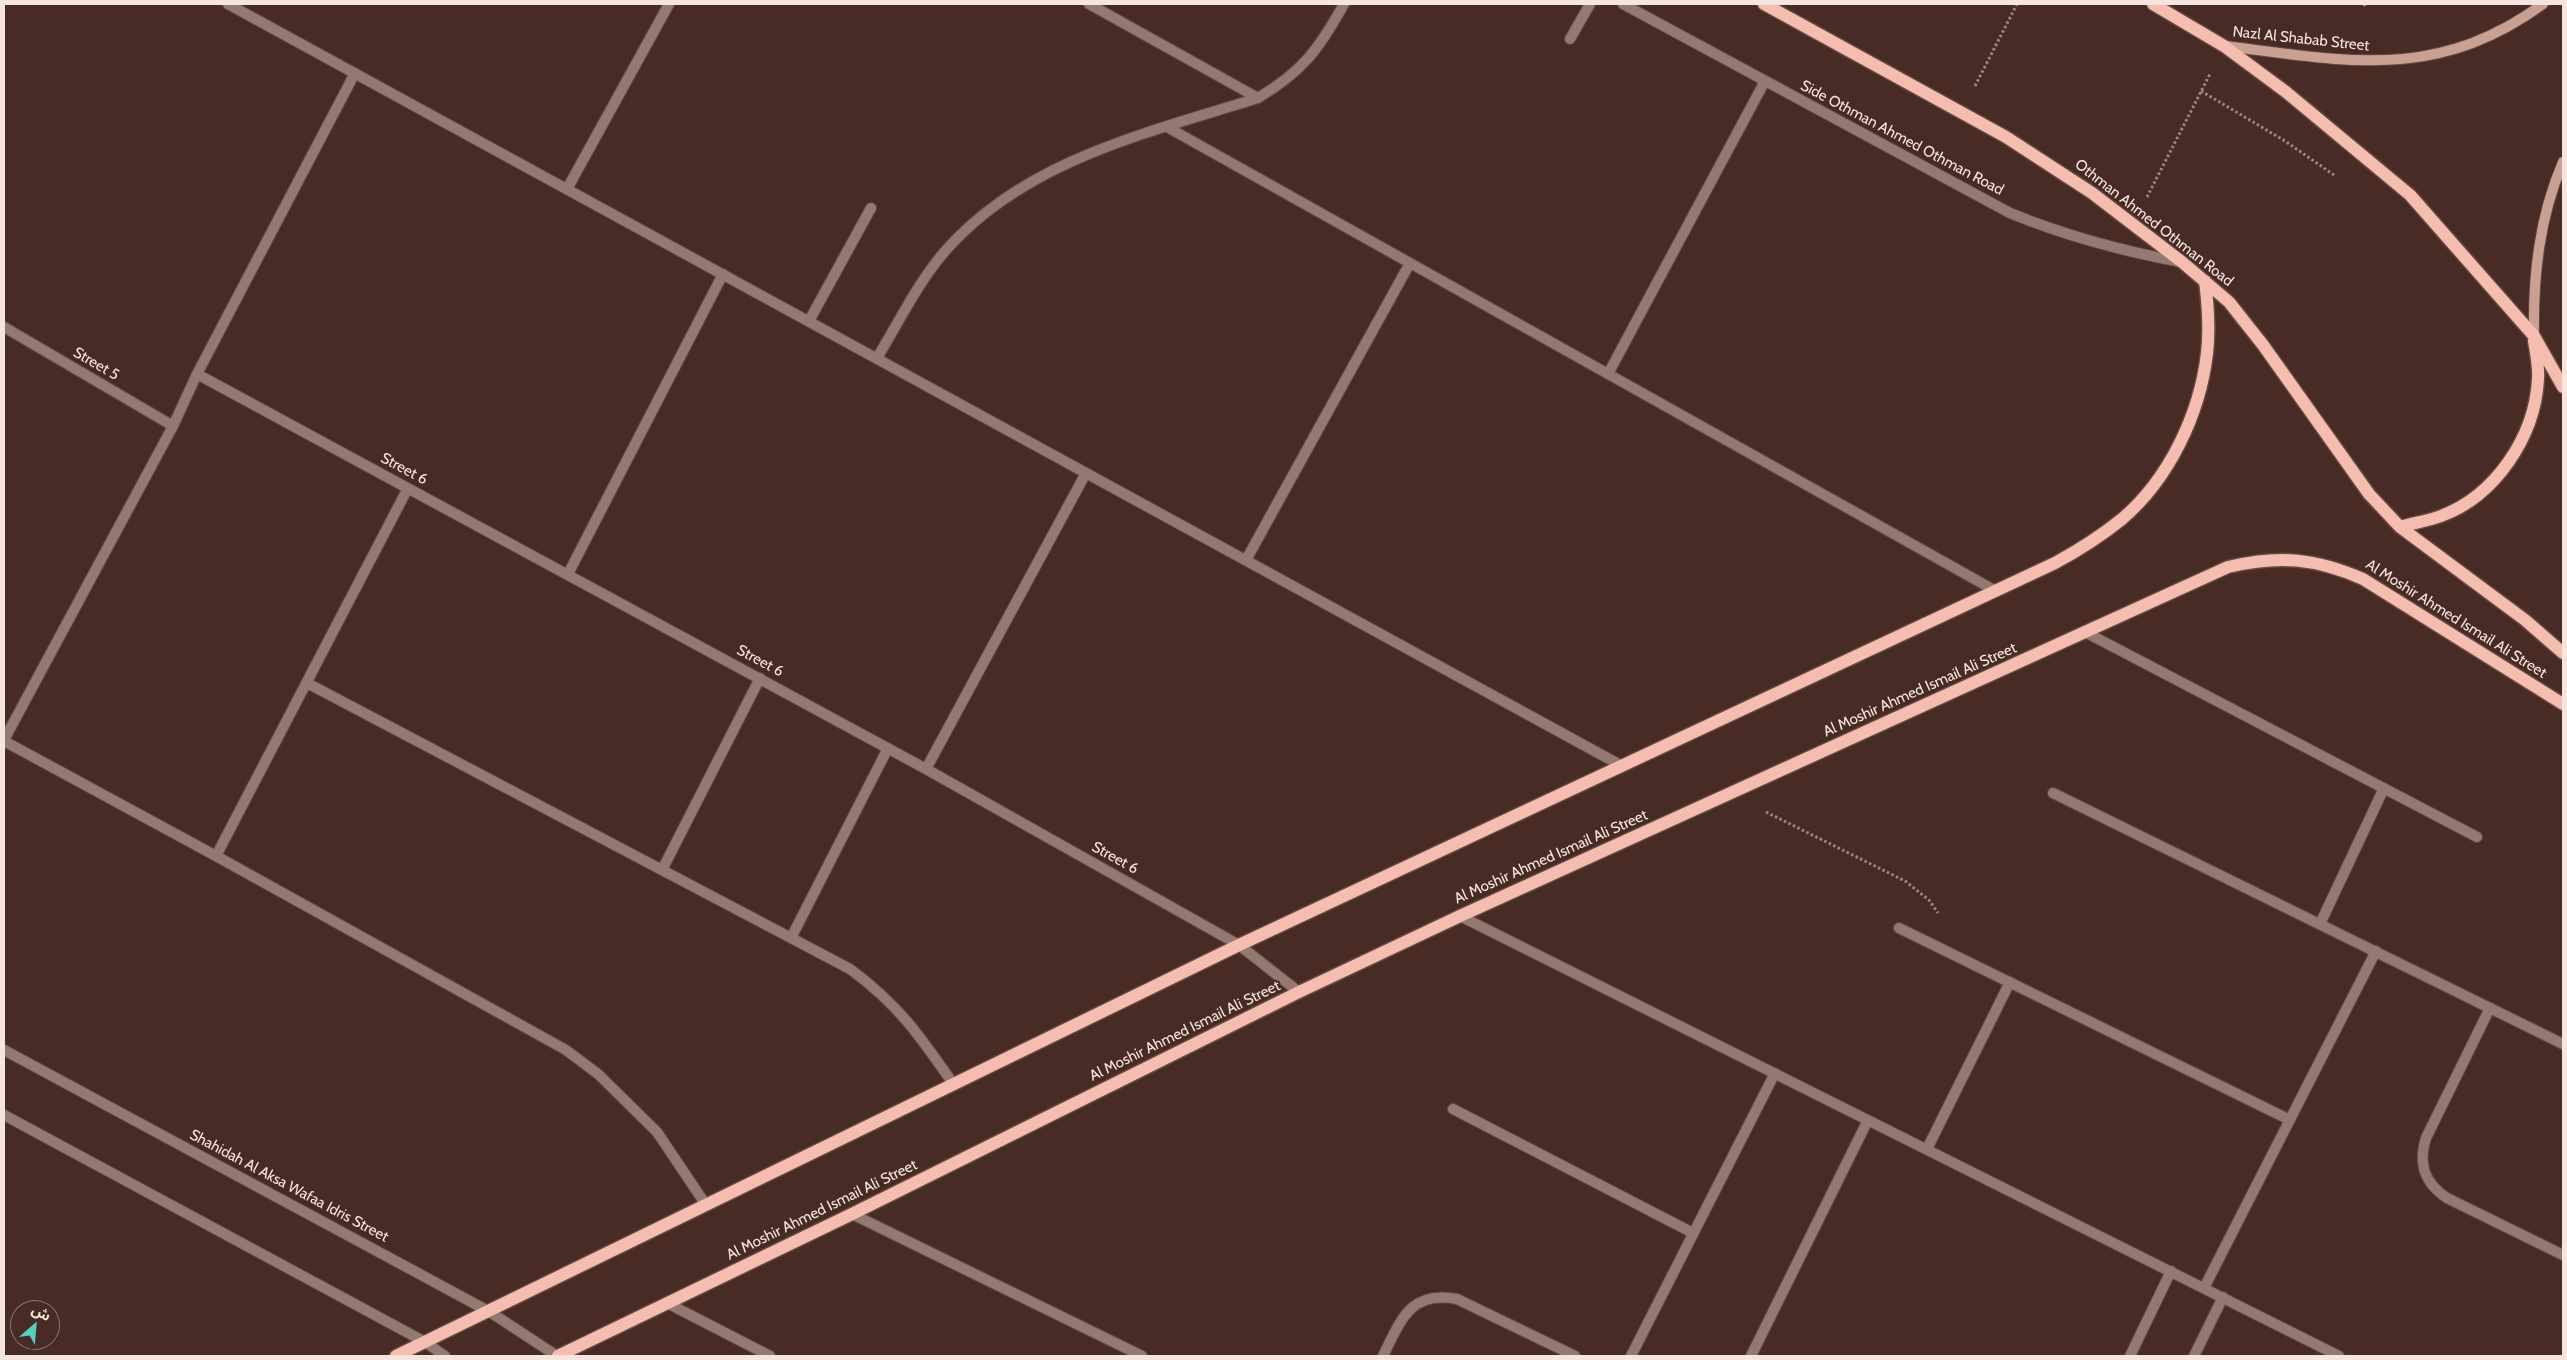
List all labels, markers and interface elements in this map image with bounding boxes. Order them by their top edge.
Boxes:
street label: Nazl Al Shabab Street [2232,23,2370,55]
street label: Side Othman Ahmed Othman Road [1797,77,2007,199]
street label: Othman Ahmed Othman Road [2071,156,2237,290]
street label: Street 5 [70,344,122,384]
street label: Street 6 [378,449,430,489]
street label: Al Moshir Ahmed Ismail Ali Street [2362,556,2550,682]
street label: Al Moshir Ahmed Ismail Ali Street [1820,639,2020,741]
street label: Street 6 [734,641,786,681]
street label: Al Moshir Ahmed Ismail Ali Street [1451,806,1651,908]
street label: Street 6 [1089,838,1141,878]
street label: Al Moshir Ahmed Ismail Ali Street [1087,977,1283,1085]
street label: Shahidah Al Aksa Wafaa Idris Street [187,1126,391,1246]
street label: Al Moshir Ahmed Ismail Ali Street [724,1156,920,1264]
north arrow [10,1300,60,1350]
text: ش [29,1300,54,1325]

